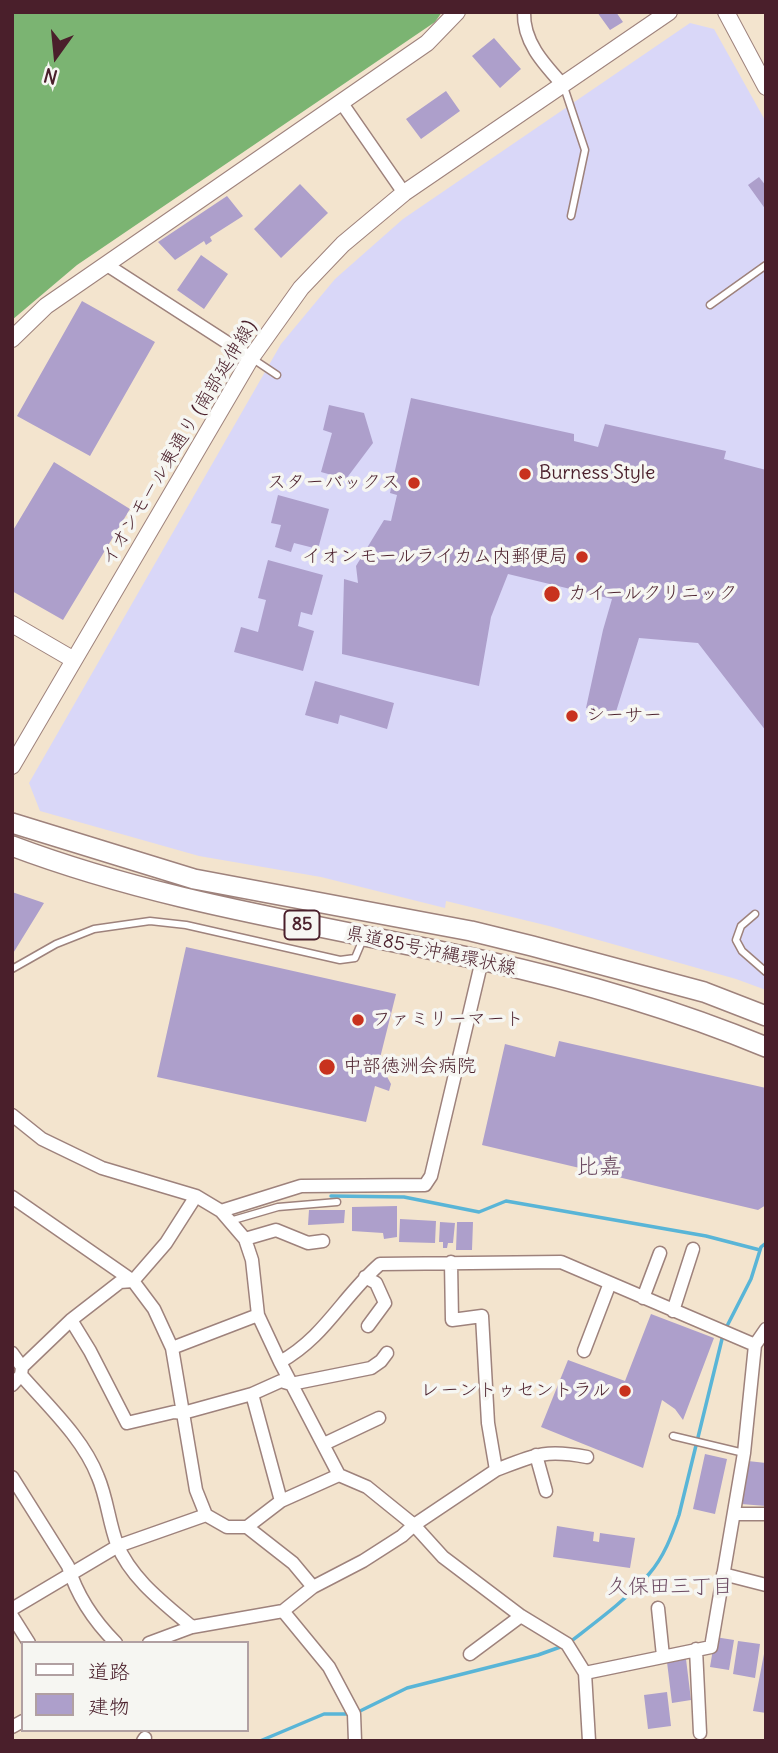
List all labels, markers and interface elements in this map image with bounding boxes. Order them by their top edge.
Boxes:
north arrow [21,21,91,91]
text: N [41,63,60,90]
street label: イオンモール東通り (南部延伸線) [97,316,261,570]
place label: Burness Style [539,463,655,485]
marker: Burness Style [517,466,533,482]
place label: スターバックス [267,472,400,494]
marker: スターバックス [406,475,422,491]
place label: イオンモールライカム内郵便局 [302,546,568,568]
marker: イオンモールライカム内郵便局 [574,549,590,565]
place label: カイールクリニック [568,583,737,605]
marker: カイールクリニック [542,584,562,604]
place label: シーサー [586,705,662,727]
marker: シーサー [564,708,580,724]
road number: 85 [284,910,320,940]
street label: 県道85号沖縄環状線 [344,922,518,980]
place label: ファミリーマート [372,1009,524,1031]
marker: ファミリーマート [350,1012,366,1028]
place label: 中部徳洲会病院 [343,1056,476,1078]
marker: 中部徳洲会病院 [317,1057,337,1077]
district label: 比嘉 [576,1153,622,1181]
place label: レーントゥセントラル [420,1380,611,1402]
marker: レーントゥセントラル [617,1383,633,1399]
district label: 久保田三丁目 [607,1574,733,1600]
legend [21,1641,248,1732]
text: 道路 [88,1658,130,1685]
text: 建物 [88,1693,130,1720]

